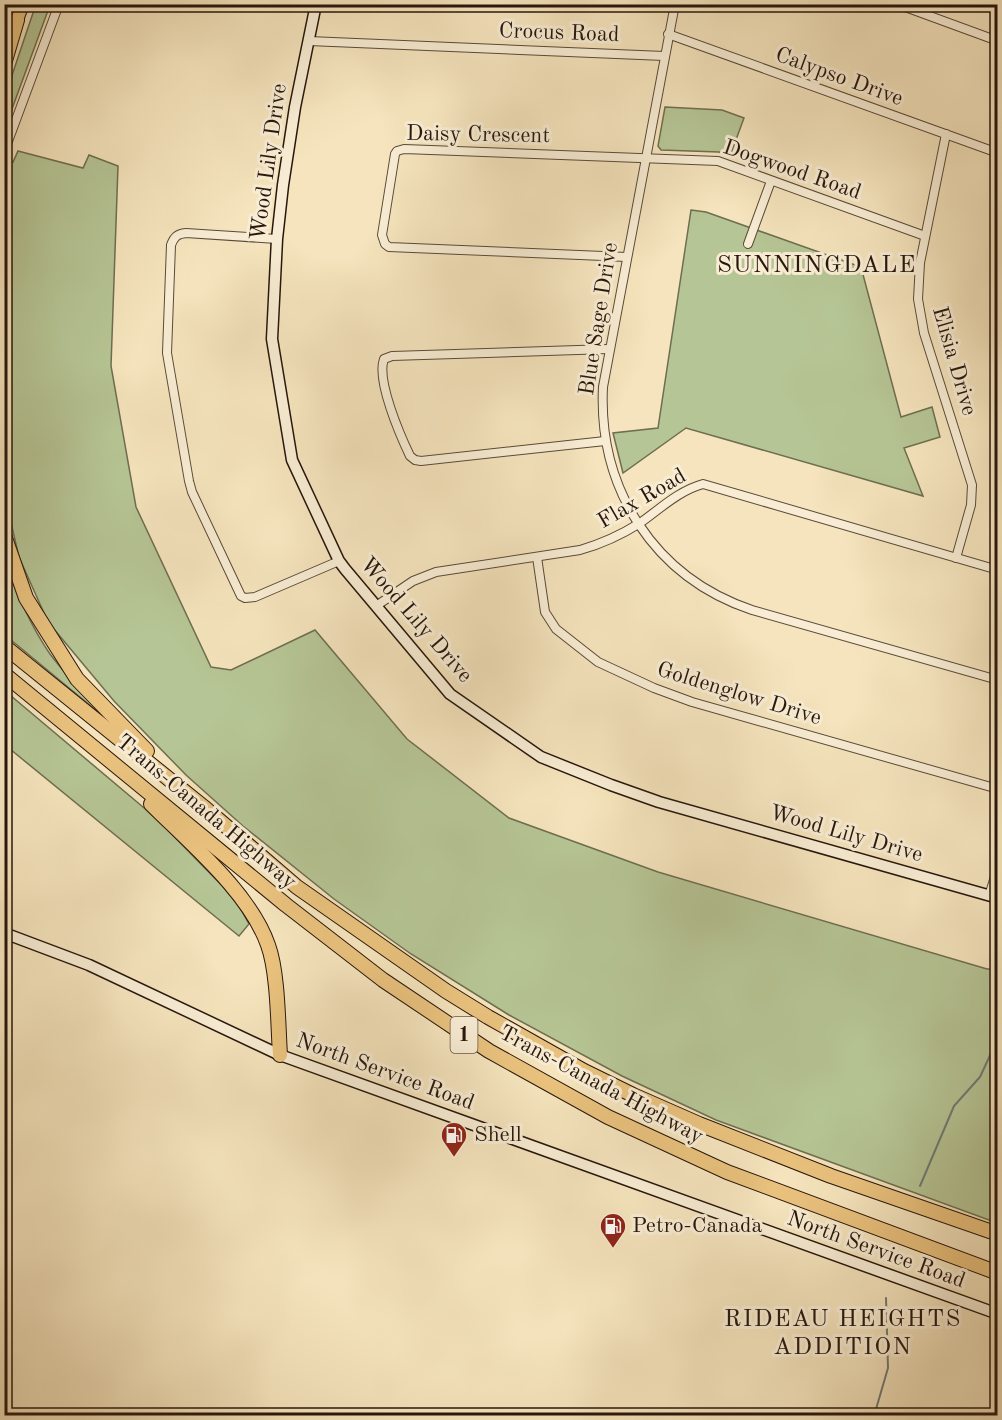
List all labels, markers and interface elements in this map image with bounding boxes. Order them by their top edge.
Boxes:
street label: Crocus Road [498,20,620,46]
street label: Calypso Drive [772,44,906,110]
street label: Wood Lily Drive [247,82,291,242]
street label: Daisy Crescent [406,123,550,147]
street label: Dogwood Road [720,136,864,204]
street label: Blue Sage Drive [576,241,622,397]
district label: SUNNINGDALE [717,254,917,278]
street label: Elisia Drive [928,304,980,418]
street label: Flax Road [594,465,690,533]
street label: Wood Lily Drive [356,553,476,687]
street label: Goldenglow Drive [654,659,824,729]
street label: Trans-Canada Highway [112,730,301,894]
street label: Wood Lily Drive [767,802,925,866]
road number: 1 [450,1017,478,1053]
street label: Trans-Canada Highway [495,1022,707,1148]
street label: North Service Road [293,1030,477,1114]
fuel station icon: Shell [439,1120,469,1158]
place label: Shell [474,1124,522,1146]
street label: North Service Road [784,1208,968,1292]
fuel station icon: Petro-Canada [598,1211,628,1249]
place label: Petro-Canada [632,1215,763,1237]
district label: RIDEAU HEIGHTS ADDITION [724,1308,962,1360]

